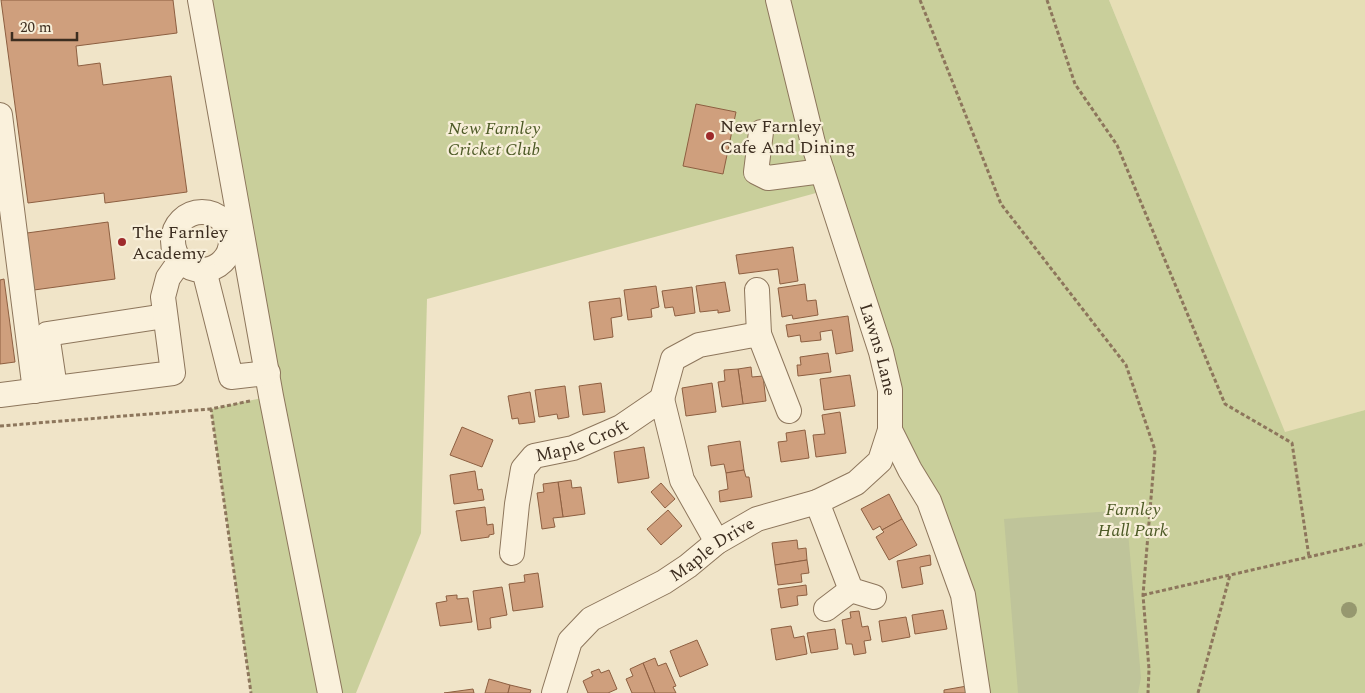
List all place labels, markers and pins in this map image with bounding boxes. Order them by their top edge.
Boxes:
place label: New Farnley Cafe And Dining [720,113,855,161]
marker: New Farnley Cafe And Dining [704,130,716,142]
place label: The Farnley Academy [132,219,229,267]
marker: The Farnley Academy [116,236,128,248]

